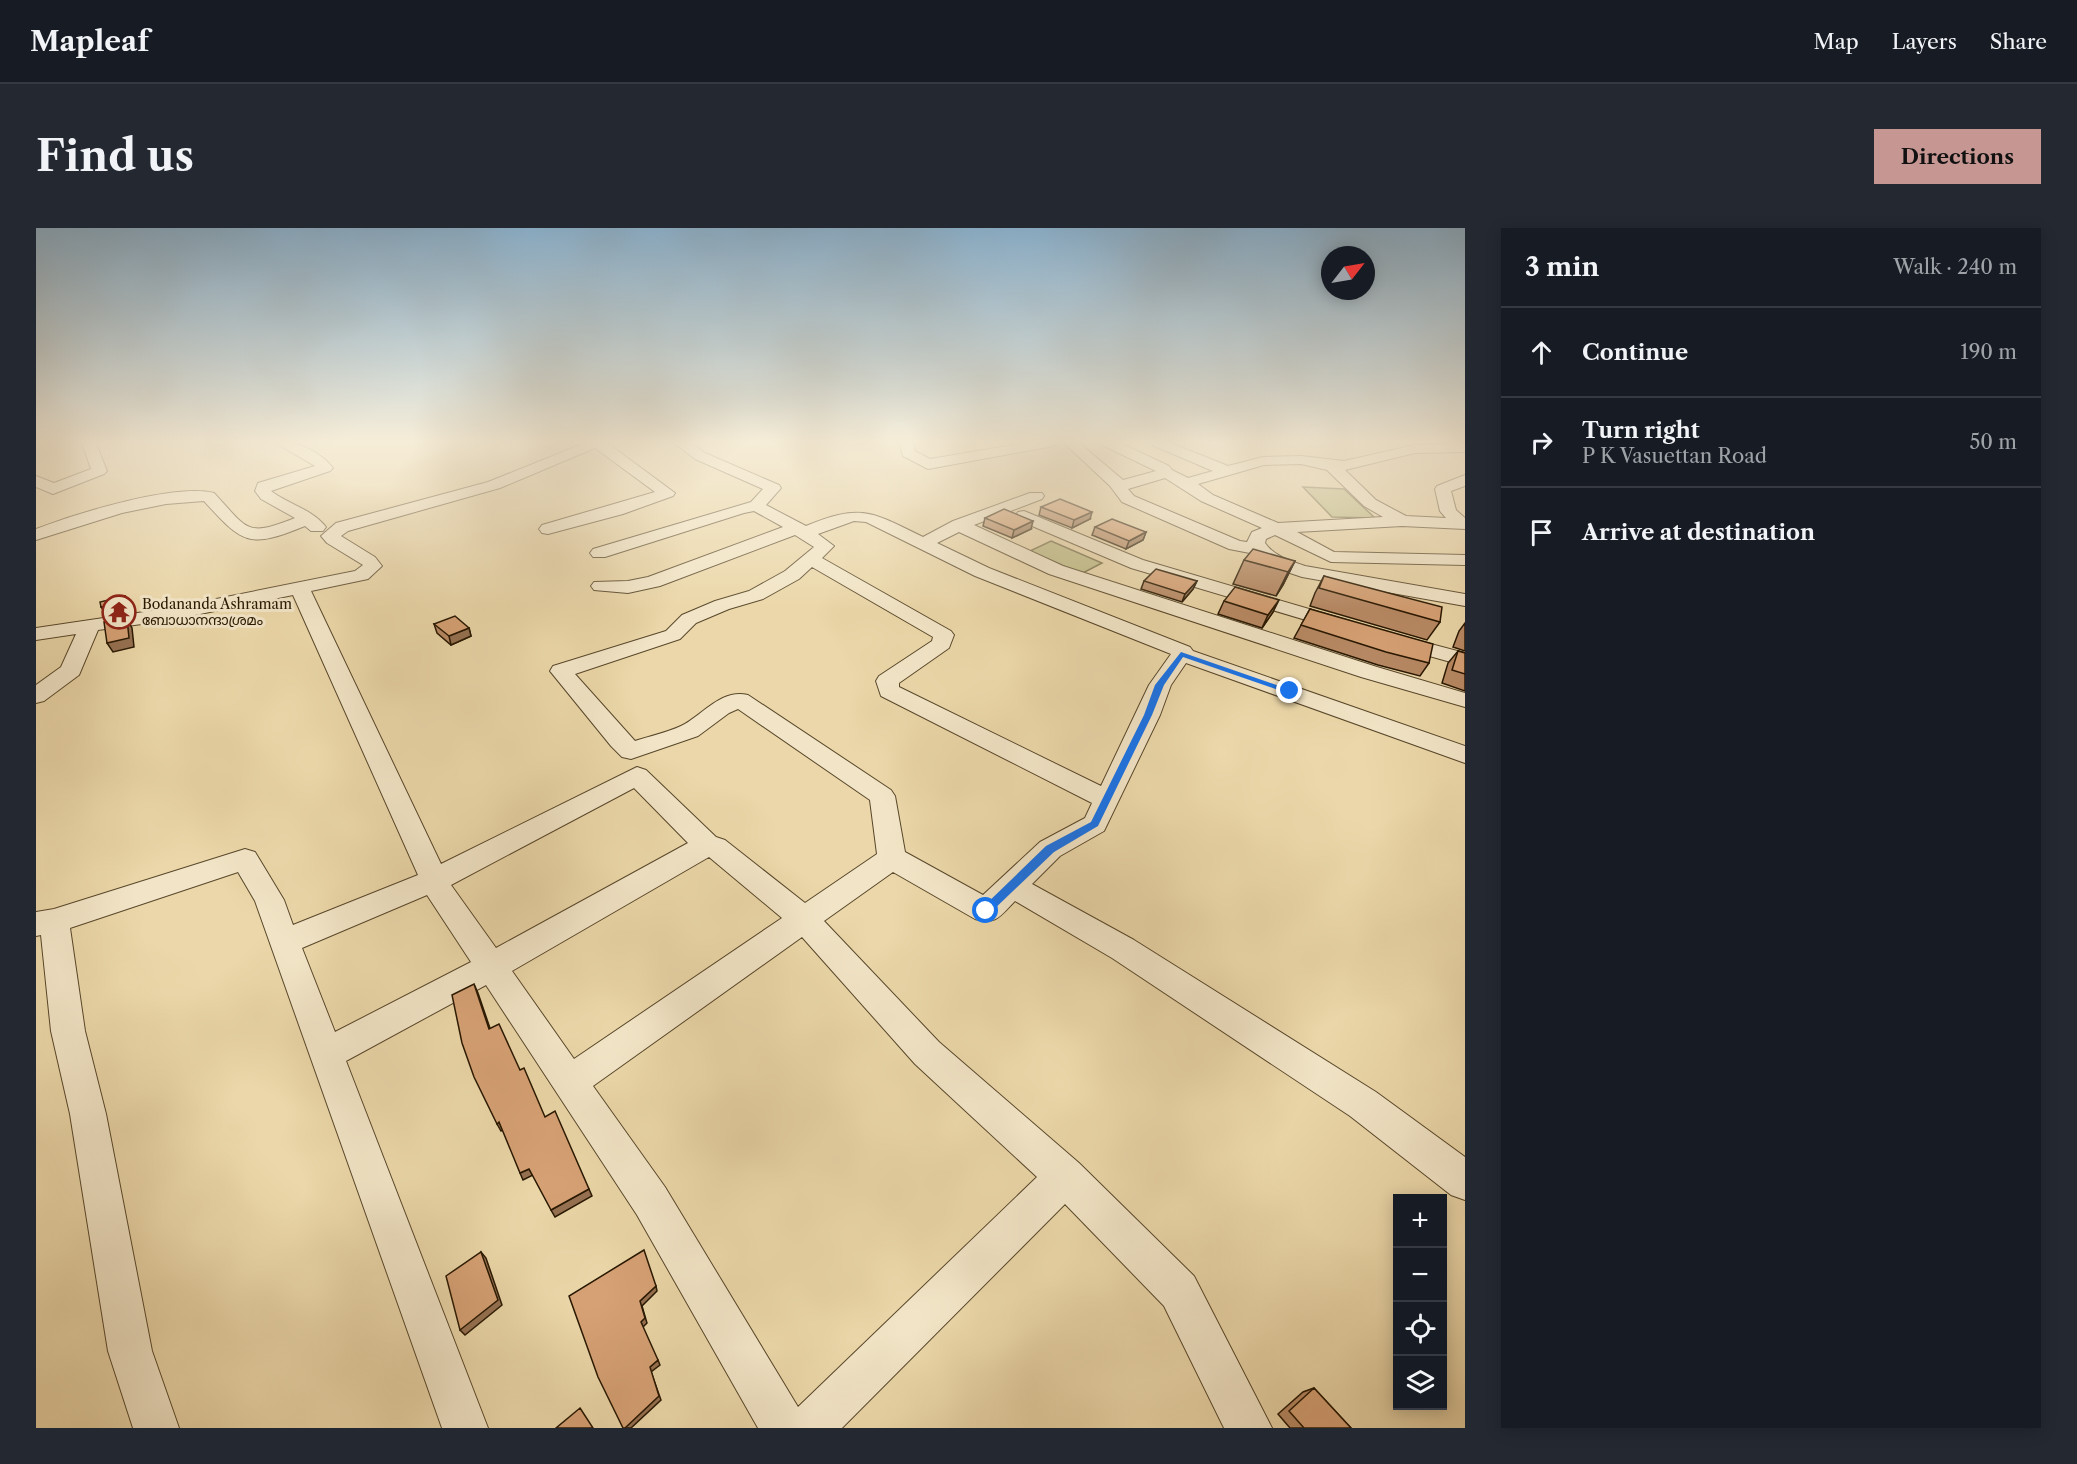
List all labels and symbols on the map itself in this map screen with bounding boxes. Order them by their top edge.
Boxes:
north arrow [1321,246,1375,300]
temple icon: Bodananda Ashramam ബോധാനന്ദാശ്രമം [101,594,137,630]
place label: Bodananda Ashramam ബോധാനന്ദാശ്രമം [142,595,292,629]
route end [1276,677,1302,703]
route start [972,897,998,923]

